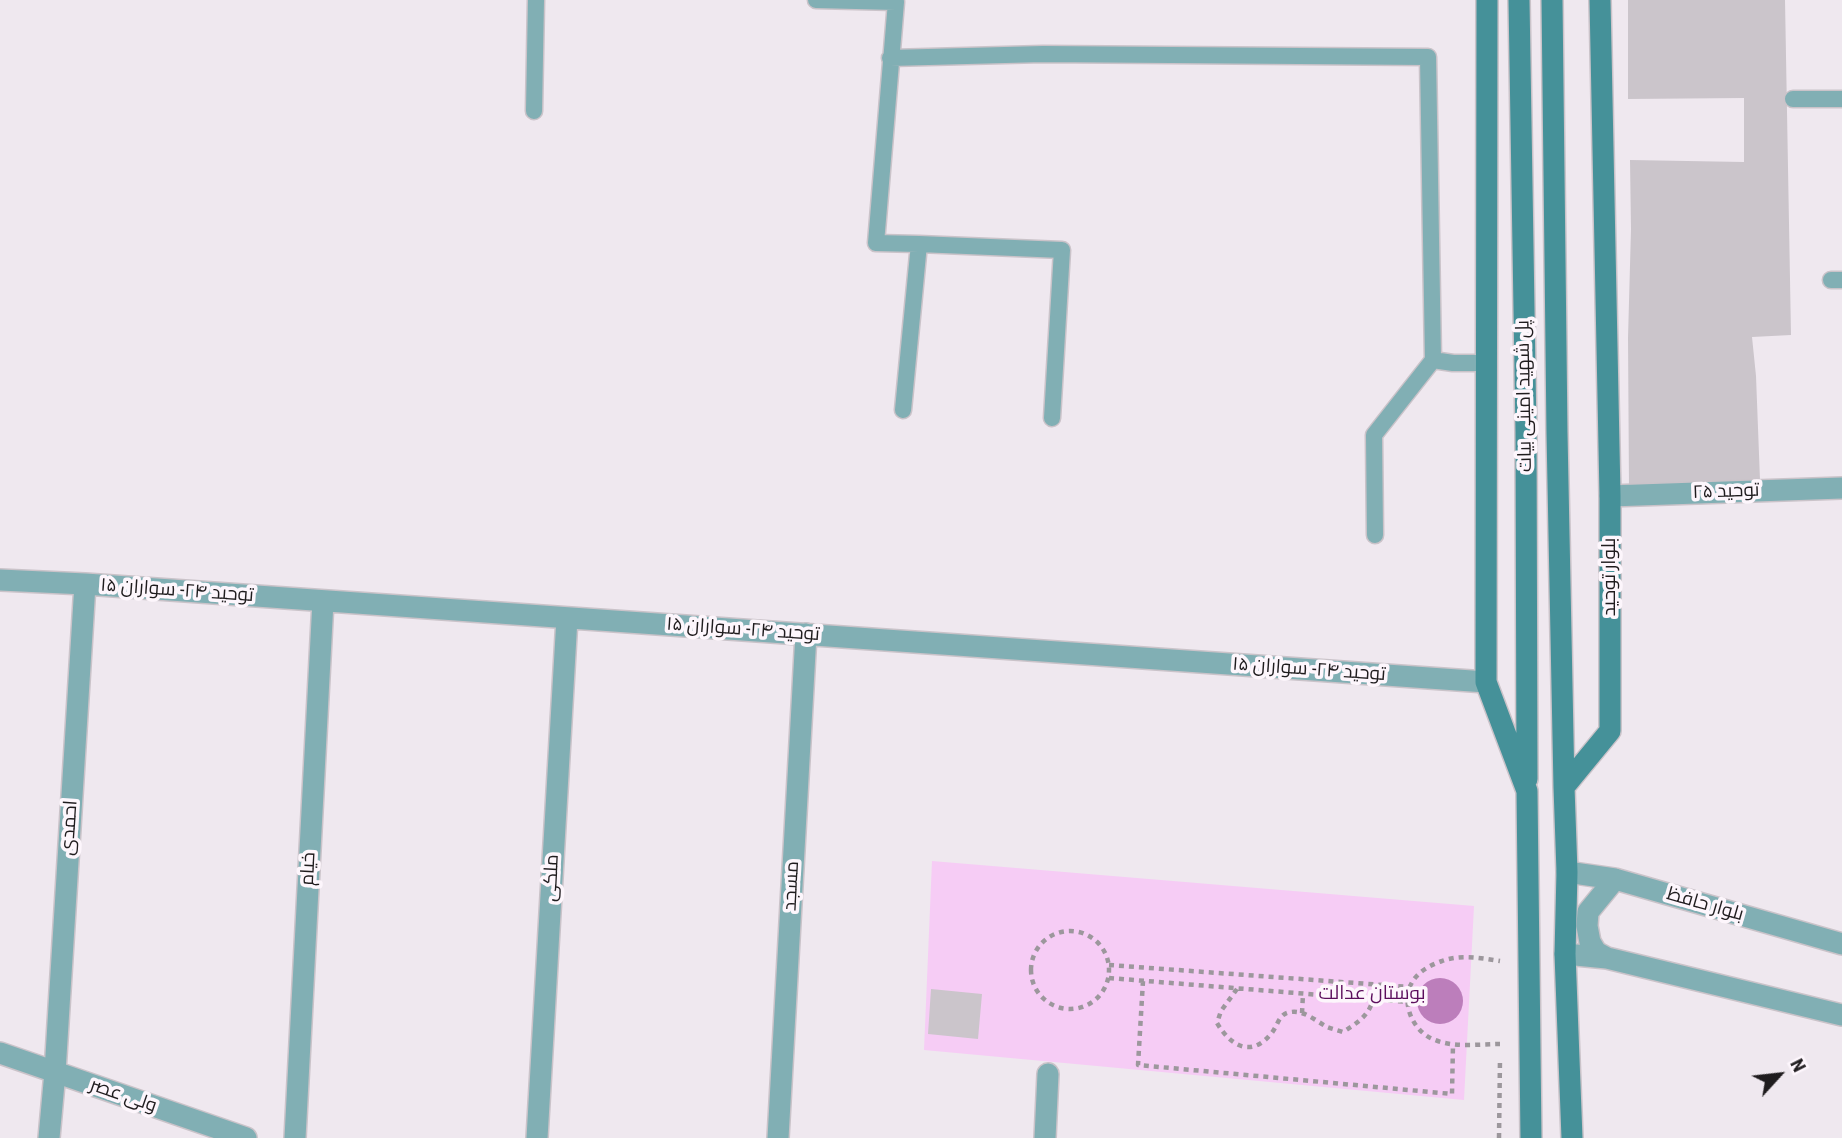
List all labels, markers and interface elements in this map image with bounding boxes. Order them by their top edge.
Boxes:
street label: پل شهید امینی بیات [1512,320,1538,472]
street label: توحید ۲۵ [1692,479,1760,505]
street label: بلوار توحید [1599,538,1621,616]
street label: توحید ۲۴- سواران ۱۵ [100,574,254,608]
street label: توحید ۲۴- سواران ۱۵ [666,613,820,647]
street label: توحید ۲۴- سواران ۱۵ [1232,653,1386,687]
street label: احمدی [57,799,83,857]
street label: خیام [297,852,321,886]
street label: ملکی [539,854,565,902]
street label: مسجد [779,860,805,912]
street label: بلوار حافظ [1664,883,1746,927]
park label: بوستان عدالت [1318,983,1426,1005]
north arrow [1744,1040,1814,1110]
text: N [1785,1055,1811,1076]
street label: ولی عصر [87,1074,159,1118]

